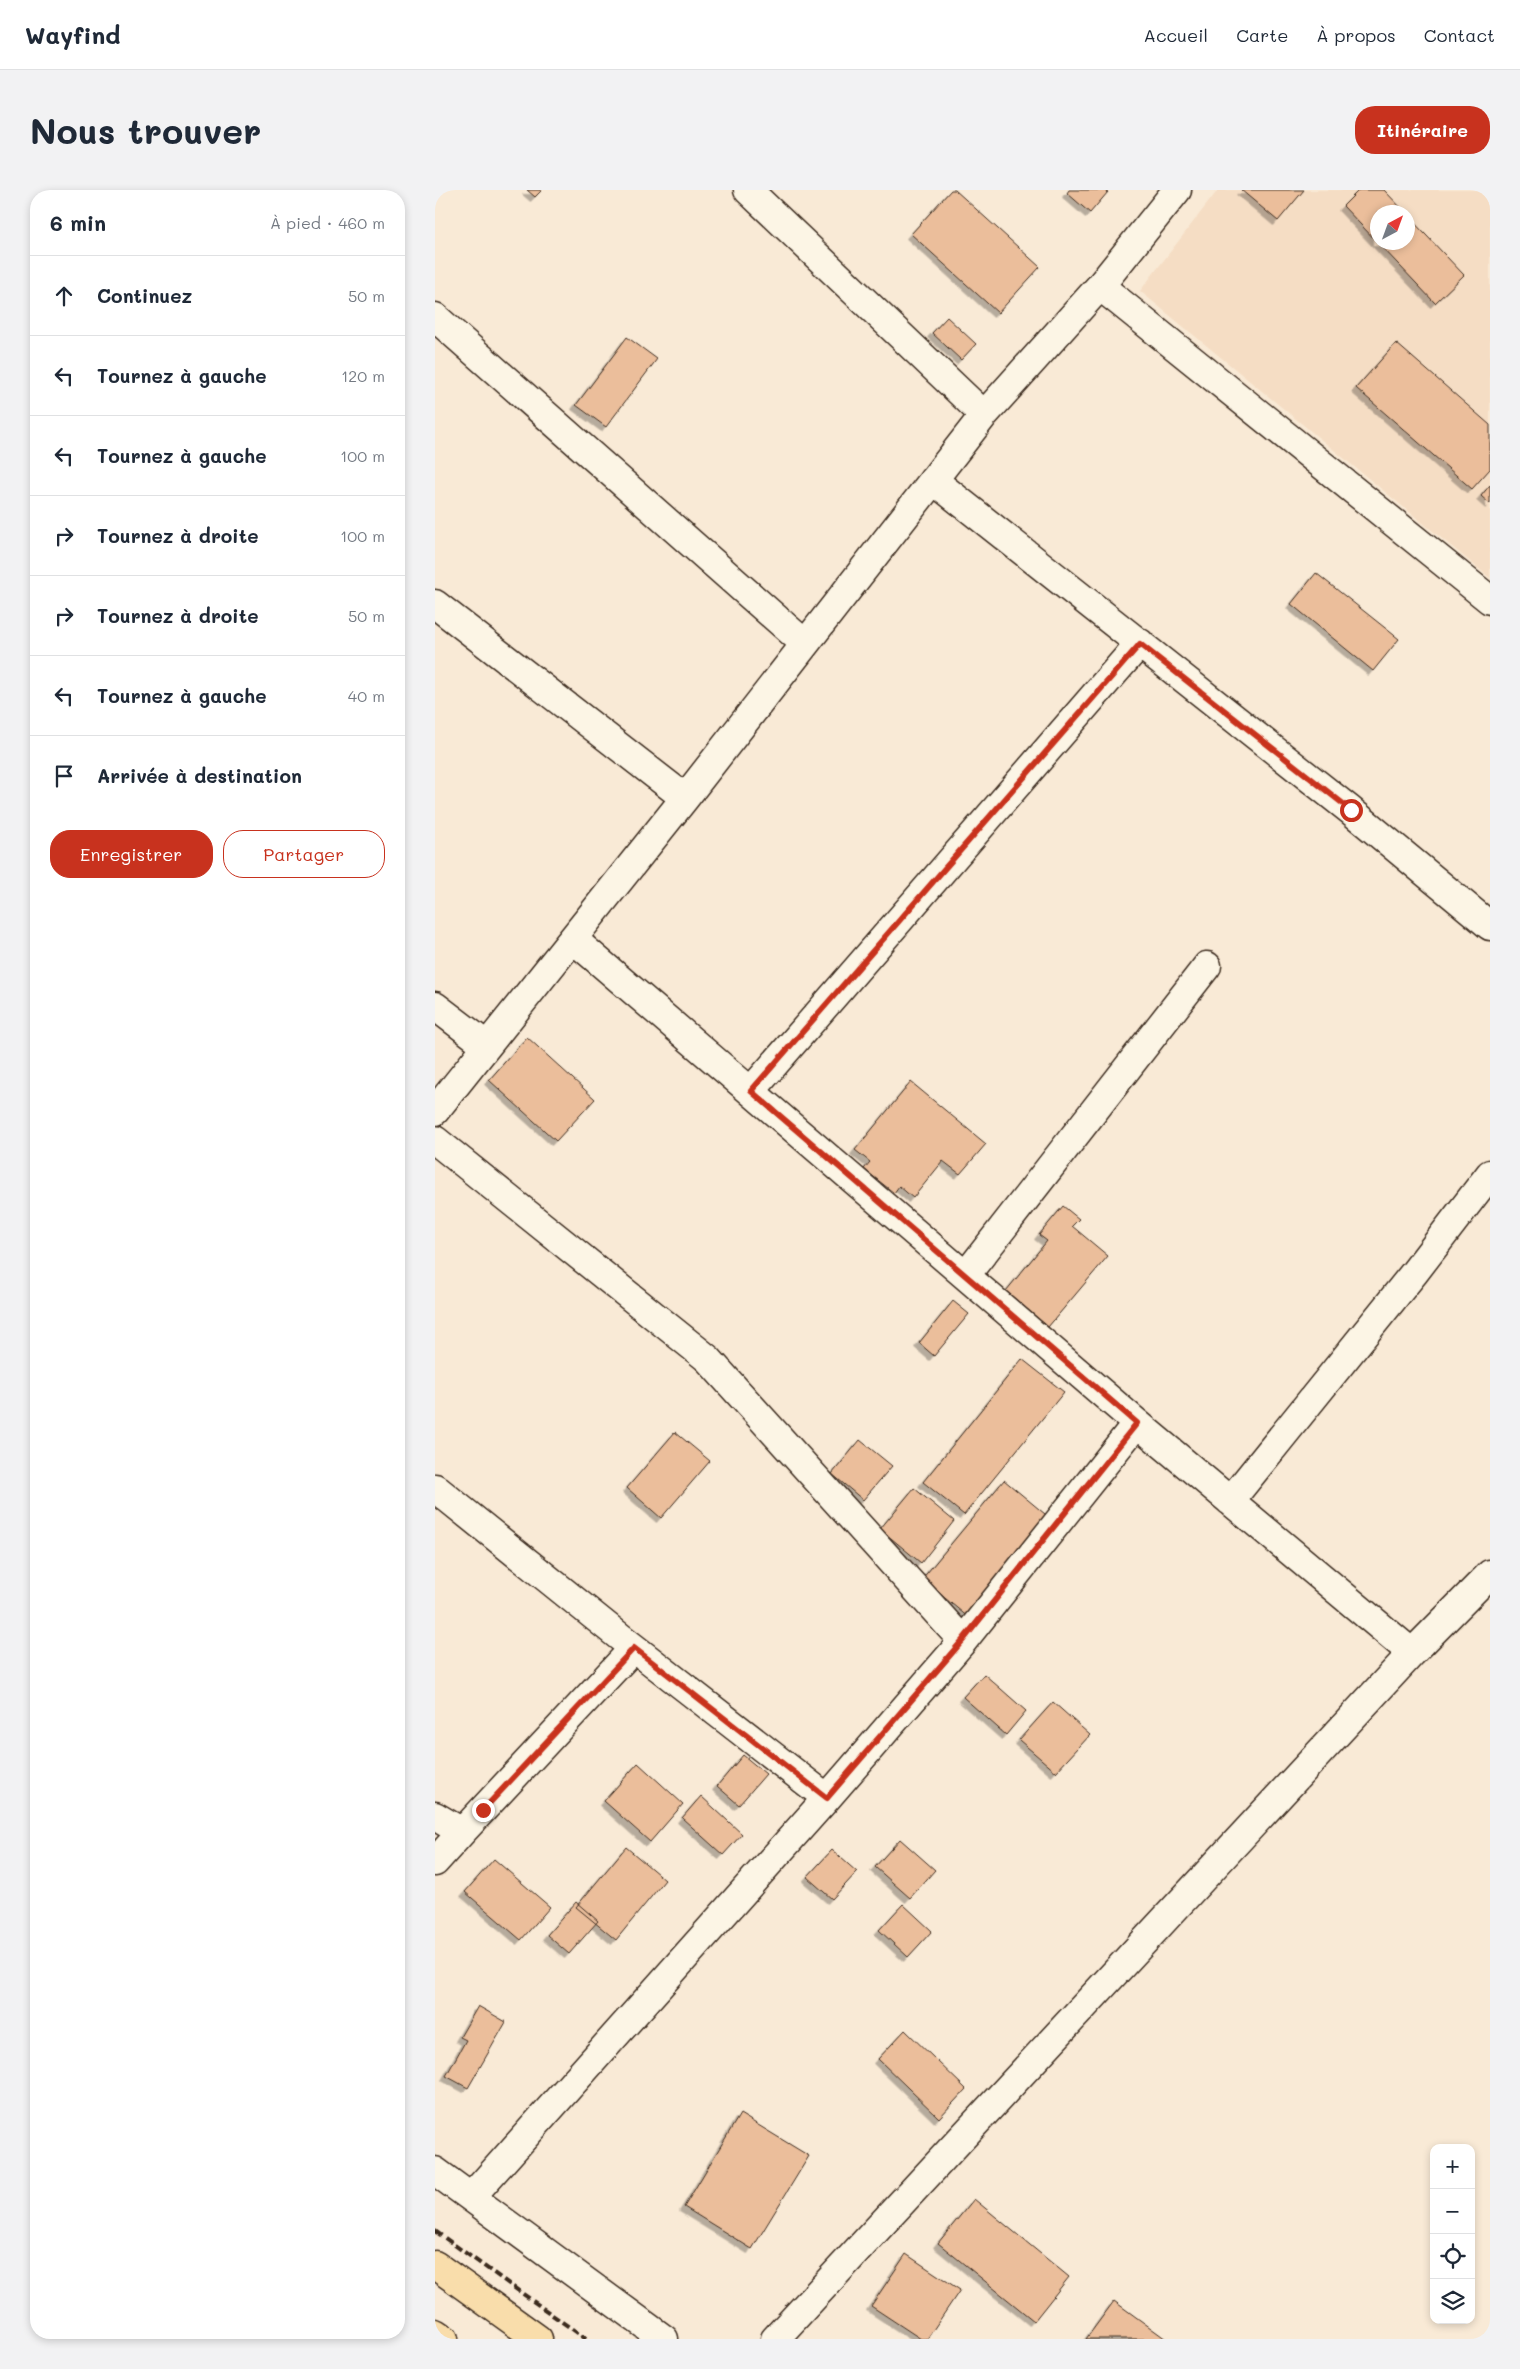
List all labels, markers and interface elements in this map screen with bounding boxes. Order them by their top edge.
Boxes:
text: Wayfind [25,19,121,50]
text: Accueil [1143,23,1208,47]
text: Carte [1236,23,1288,47]
text: À propos [1316,23,1396,47]
text: Contact [1424,23,1495,47]
button: Itinéraire [1355,106,1490,154]
text: Nous trouver [30,107,261,153]
north arrow [1370,205,1415,250]
text: 6 min [50,209,106,236]
text: À pied · 460 m [270,212,385,233]
icon: ahead [50,282,78,310]
text: Continuez [97,283,192,308]
text: 50 m [348,285,385,306]
icon: left [50,362,78,390]
text: Tournez à gauche [97,363,266,388]
text: 120 m [341,365,385,386]
icon: left [50,442,78,470]
text: Tournez à gauche [97,443,266,468]
text: 100 m [340,445,385,466]
icon: right [50,522,78,550]
text: Tournez à droite [97,523,259,548]
text: 100 m [340,525,385,546]
icon: right [50,602,78,630]
text: Tournez à droite [97,603,259,628]
text: 50 m [348,605,385,626]
icon: left [50,682,78,710]
text: Tournez à gauche [97,683,266,708]
text: 40 m [348,685,385,706]
icon: arrive [50,762,78,790]
text: Arrivée à destination [97,763,302,788]
route start [1340,799,1363,822]
button: Enregistrer [50,830,213,878]
button: Partager [223,830,385,878]
route end [472,1799,495,1822]
map controls [1430,2144,1475,2324]
button: + [1430,2144,1475,2189]
button: − [1430,2189,1475,2234]
button: locate [1430,2234,1475,2279]
button: layers [1430,2279,1475,2324]

